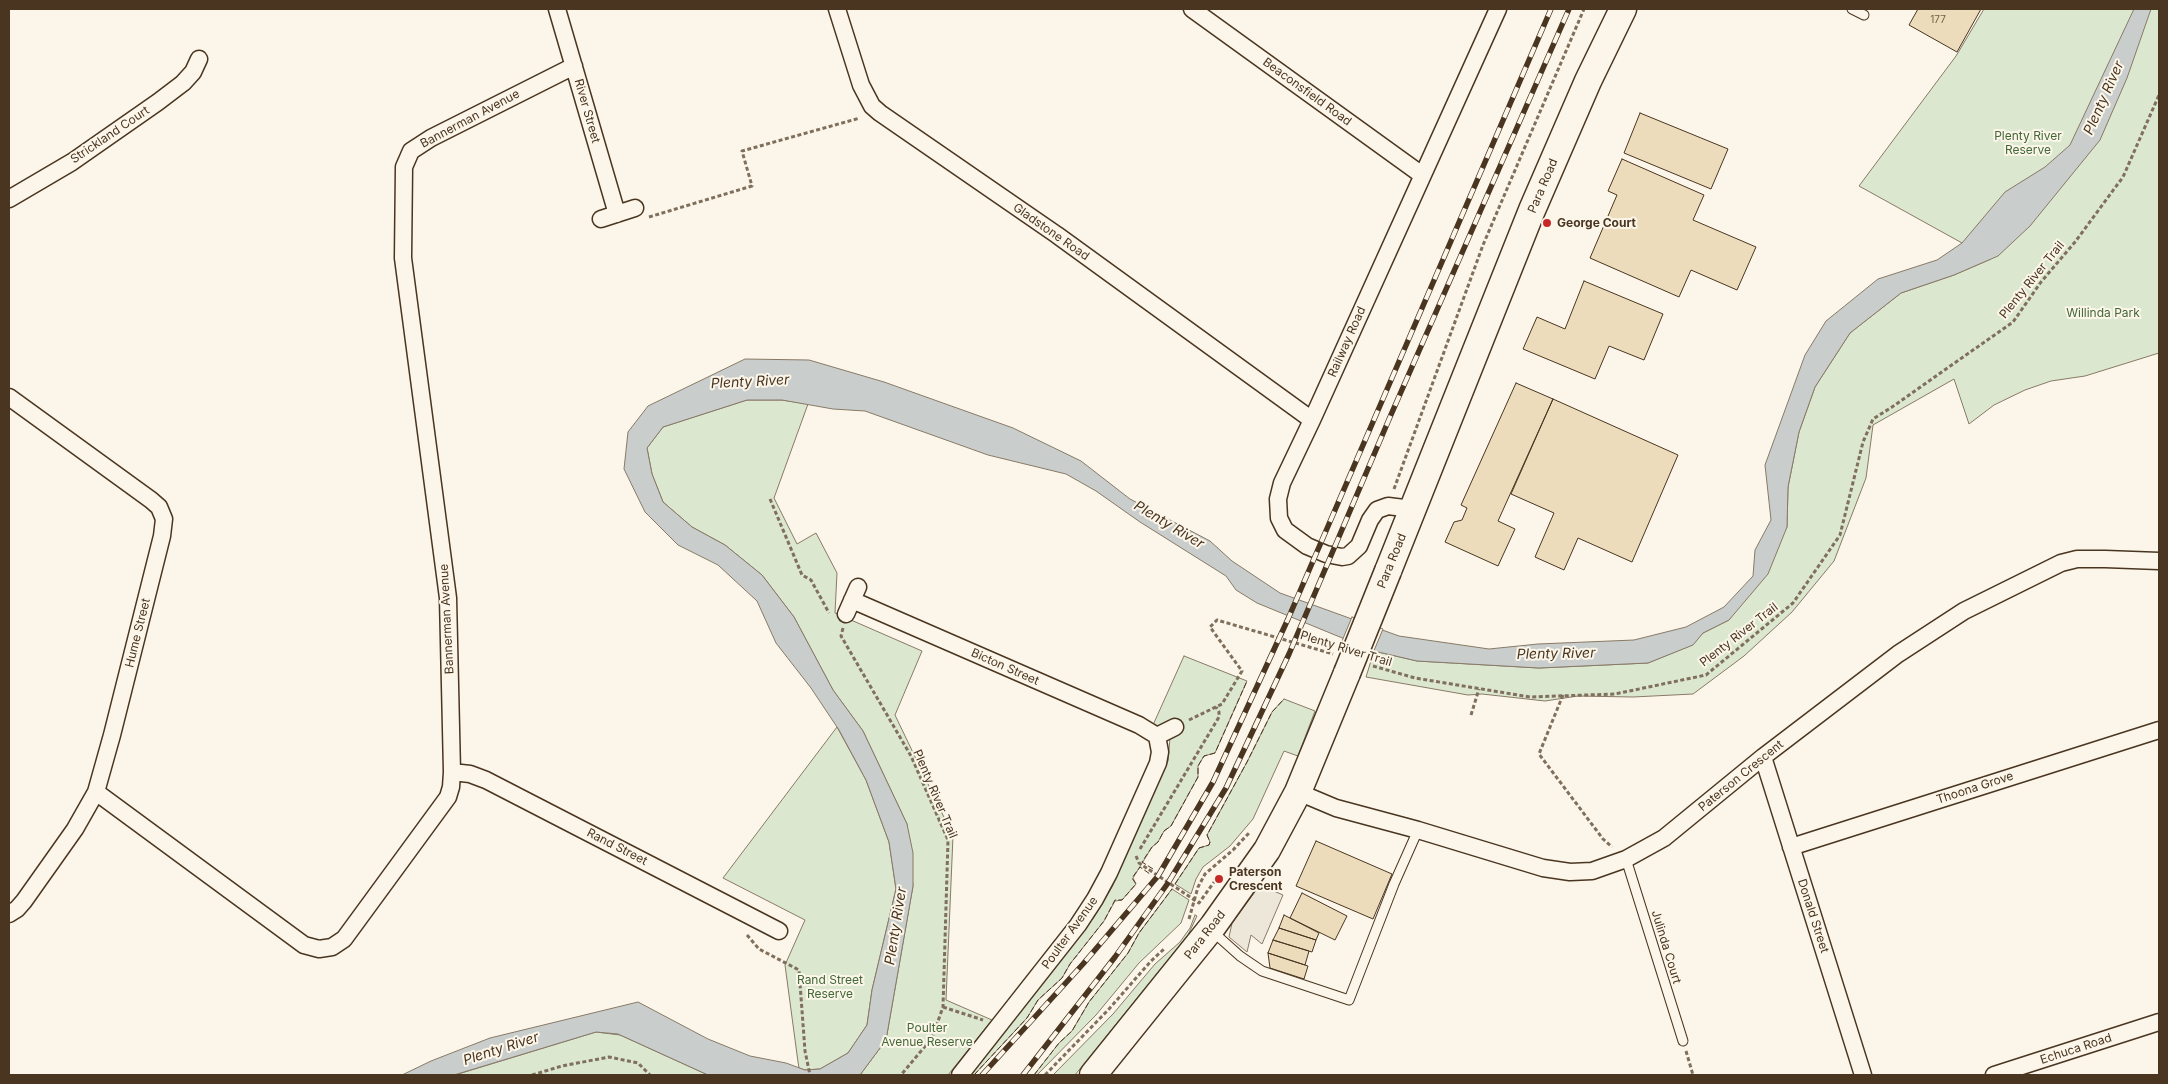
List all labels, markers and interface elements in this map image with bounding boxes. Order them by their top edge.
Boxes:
house number: 177 [1930,14,1946,26]
street label: Beaconsfield Road [1260,55,1354,129]
water label: Plenty River [2080,59,2128,137]
street label: River Street [571,77,603,145]
street label: Bannerman Avenue [418,87,522,151]
street label: Strickland Court [68,103,152,167]
park label: Plenty River Reserve [1994,129,2062,157]
street label: Para Road [1525,157,1561,215]
street label: Gladstone Road [1010,200,1092,264]
place label: George Court [1557,216,1636,230]
marker: George Court [1541,217,1553,229]
street label: Plenty River Trail [1996,239,2068,321]
street label: Railway Road [1325,305,1369,379]
park label: Willinda Park [2066,306,2140,320]
water label: Plenty River [710,372,790,392]
water label: Plenty River [1131,498,1207,552]
street label: Para Road [1374,531,1410,591]
street label: Bannerman Avenue [437,564,457,674]
street label: Hume Street [122,597,154,669]
street label: Plenty River Trail [1697,600,1781,670]
street label: Plenty River Trail [1298,628,1394,670]
water label: Plenty River [1517,645,1595,663]
street label: Bicton Street [969,646,1041,688]
street label: Paterson Crescent [1696,737,1786,815]
street label: Plenty River Trail [910,747,960,841]
street label: Thoona Grove [1935,769,2015,807]
street label: Rand Street [584,826,650,868]
place label: Paterson Crescent [1229,865,1282,893]
marker: Paterson Crescent [1213,873,1225,885]
street label: Donald Street [1794,877,1832,955]
water label: Plenty River [882,886,910,966]
street label: Poulter Avenue [1039,894,1101,972]
street label: Para Road [1181,908,1229,962]
street label: Julinda Court [1648,909,1684,985]
park label: Rand Street Reserve [797,973,863,1001]
park label: Poulter Avenue Reserve [881,1021,973,1049]
water label: Plenty River [461,1029,541,1069]
street label: Echuca Road [2038,1031,2114,1067]

